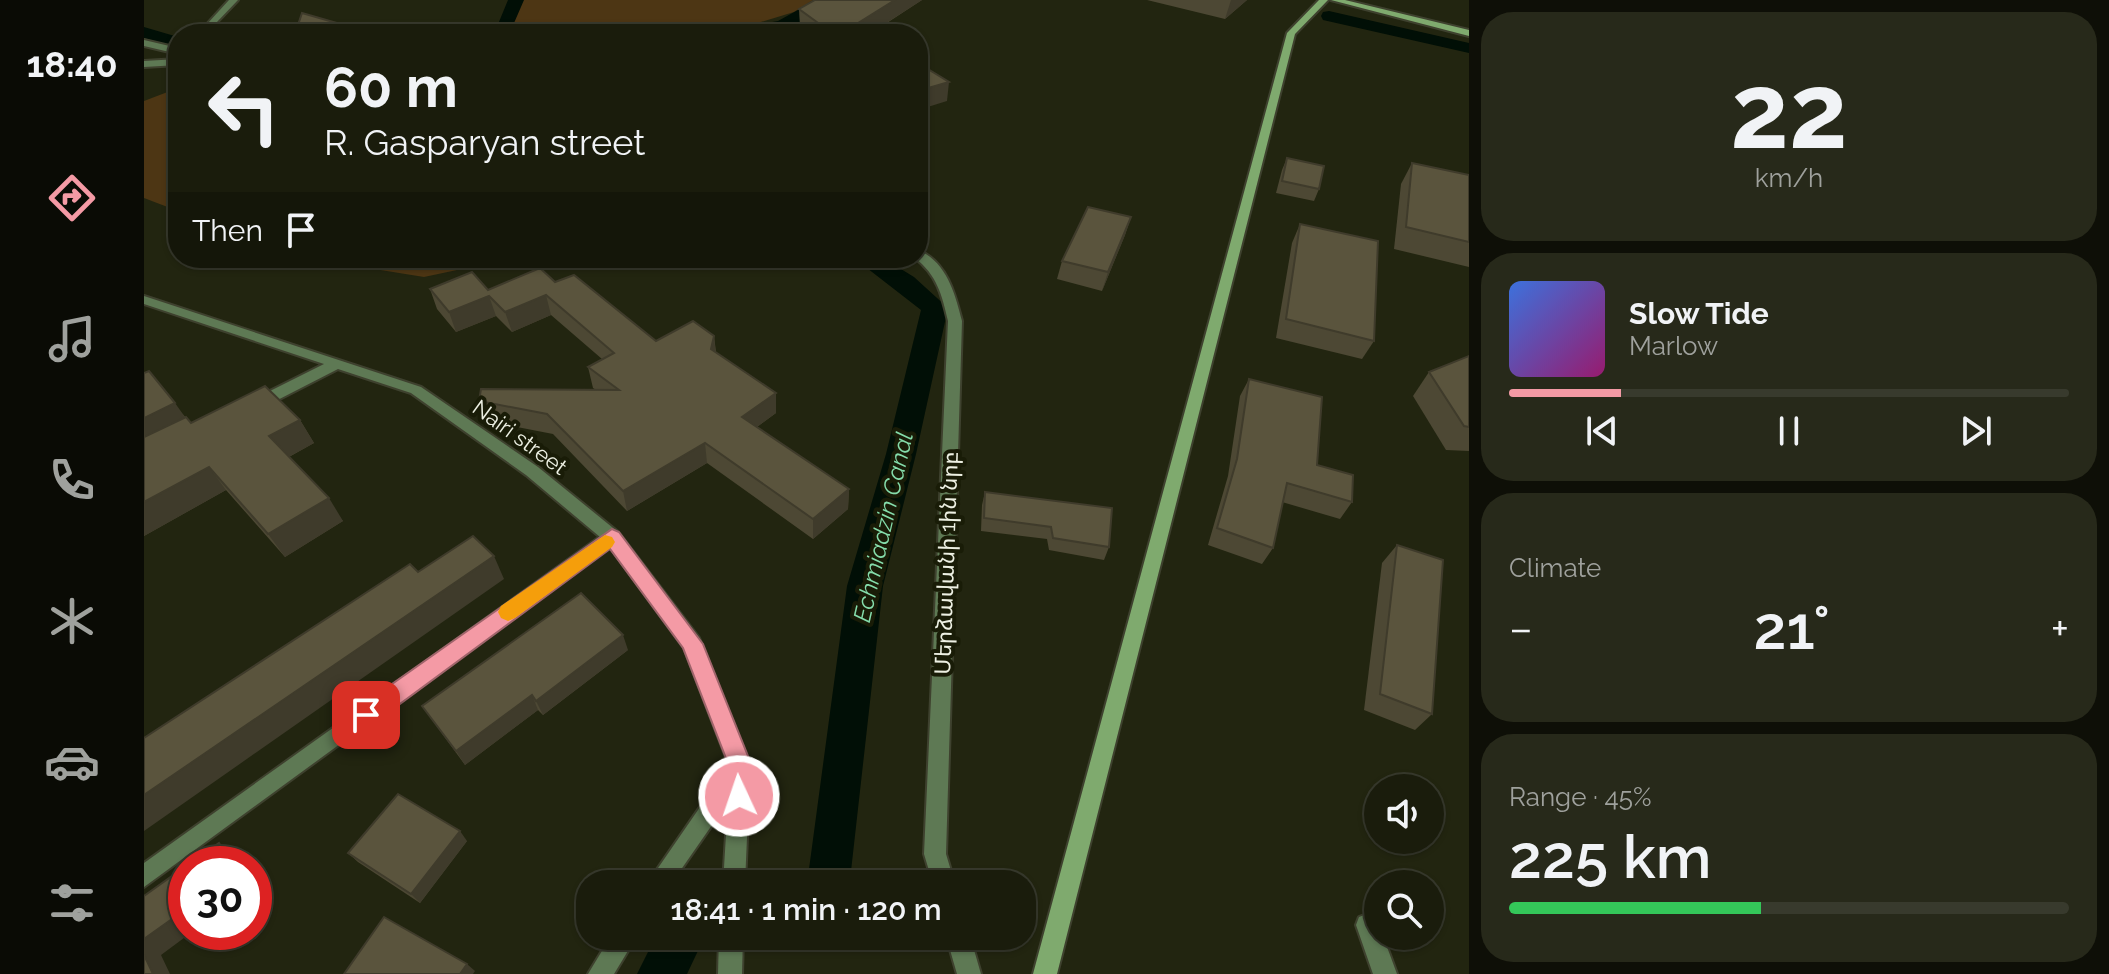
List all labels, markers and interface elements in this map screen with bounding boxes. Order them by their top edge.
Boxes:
text: 18:40 [26,43,118,85]
text: 22 [1730,50,1848,172]
text: 60 m [324,54,458,120]
icon: left [192,56,296,160]
text: R. Gasparyan street [324,121,645,163]
text: km/h [1755,163,1823,193]
icon: directions [44,170,100,226]
icon: arrive [279,208,323,252]
text: Then [192,213,263,248]
text: Slow Tide [1629,296,1769,331]
icon: music [44,311,100,367]
text: Marlow [1629,331,1718,361]
street label: Nairi street [468,394,573,480]
icon: previous [1580,409,1624,453]
icon: pause [1767,409,1811,453]
icon: next [1954,409,1998,453]
water label: Echmiadzin Canal [847,429,919,625]
street label: Մերձավանի 1ին նրբ [929,451,963,675]
icon: phone [44,452,100,508]
text: Climate [1509,553,1601,583]
icon: climate [44,593,100,649]
text: 21° [1753,593,1830,663]
text: − [1509,603,1533,654]
text: + [2051,603,2069,654]
pin [332,681,400,749]
icon: arrive [344,693,388,737]
icon: car [44,734,100,790]
position arrow [697,754,781,838]
map controls [1364,774,1444,950]
button: sound [1364,774,1444,854]
text: Range · 45% [1509,782,1652,812]
text: 225 km [1509,822,1711,892]
speed limit sign: 30 [168,846,272,950]
button: search [1364,870,1444,950]
icon: filters [44,875,100,931]
text: 18:41 · 1 min · 120 m [670,892,942,927]

